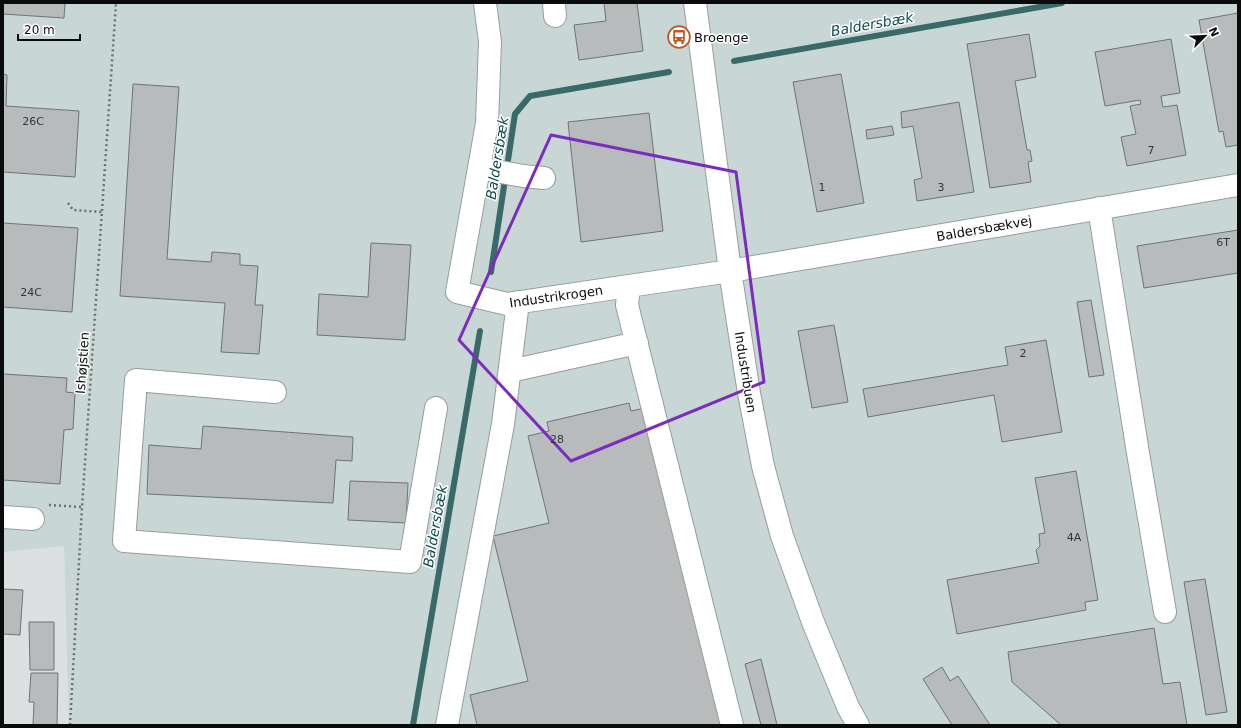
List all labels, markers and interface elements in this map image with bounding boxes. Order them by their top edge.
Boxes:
water label: Baldersbæk [829,9,915,39]
scale bar [18,16,80,42]
north arrow [1185,16,1225,56]
text: 20 m [24,23,55,37]
bus stop icon: Broenge [666,24,692,50]
text: N [1206,25,1221,39]
place label: Broenge [694,30,748,45]
house number: 26C [22,115,44,128]
water label: Baldersbæk [483,115,512,201]
house number: 7 [1148,144,1155,157]
house number: 1 [819,181,826,194]
house number: 3 [938,181,945,194]
street label: Baldersbækvej [935,213,1033,244]
house number: 6T [1216,236,1230,249]
street label: Industrikrogen [508,282,604,310]
house number: 24C [20,286,42,299]
street label: Industribuen [732,330,759,414]
street label: Ishøjstien [73,332,92,395]
house number: 2 [1020,347,1027,360]
house number: 28 [550,433,564,446]
water label: Baldersbæk [420,483,450,569]
house number: 4A [1067,531,1082,544]

